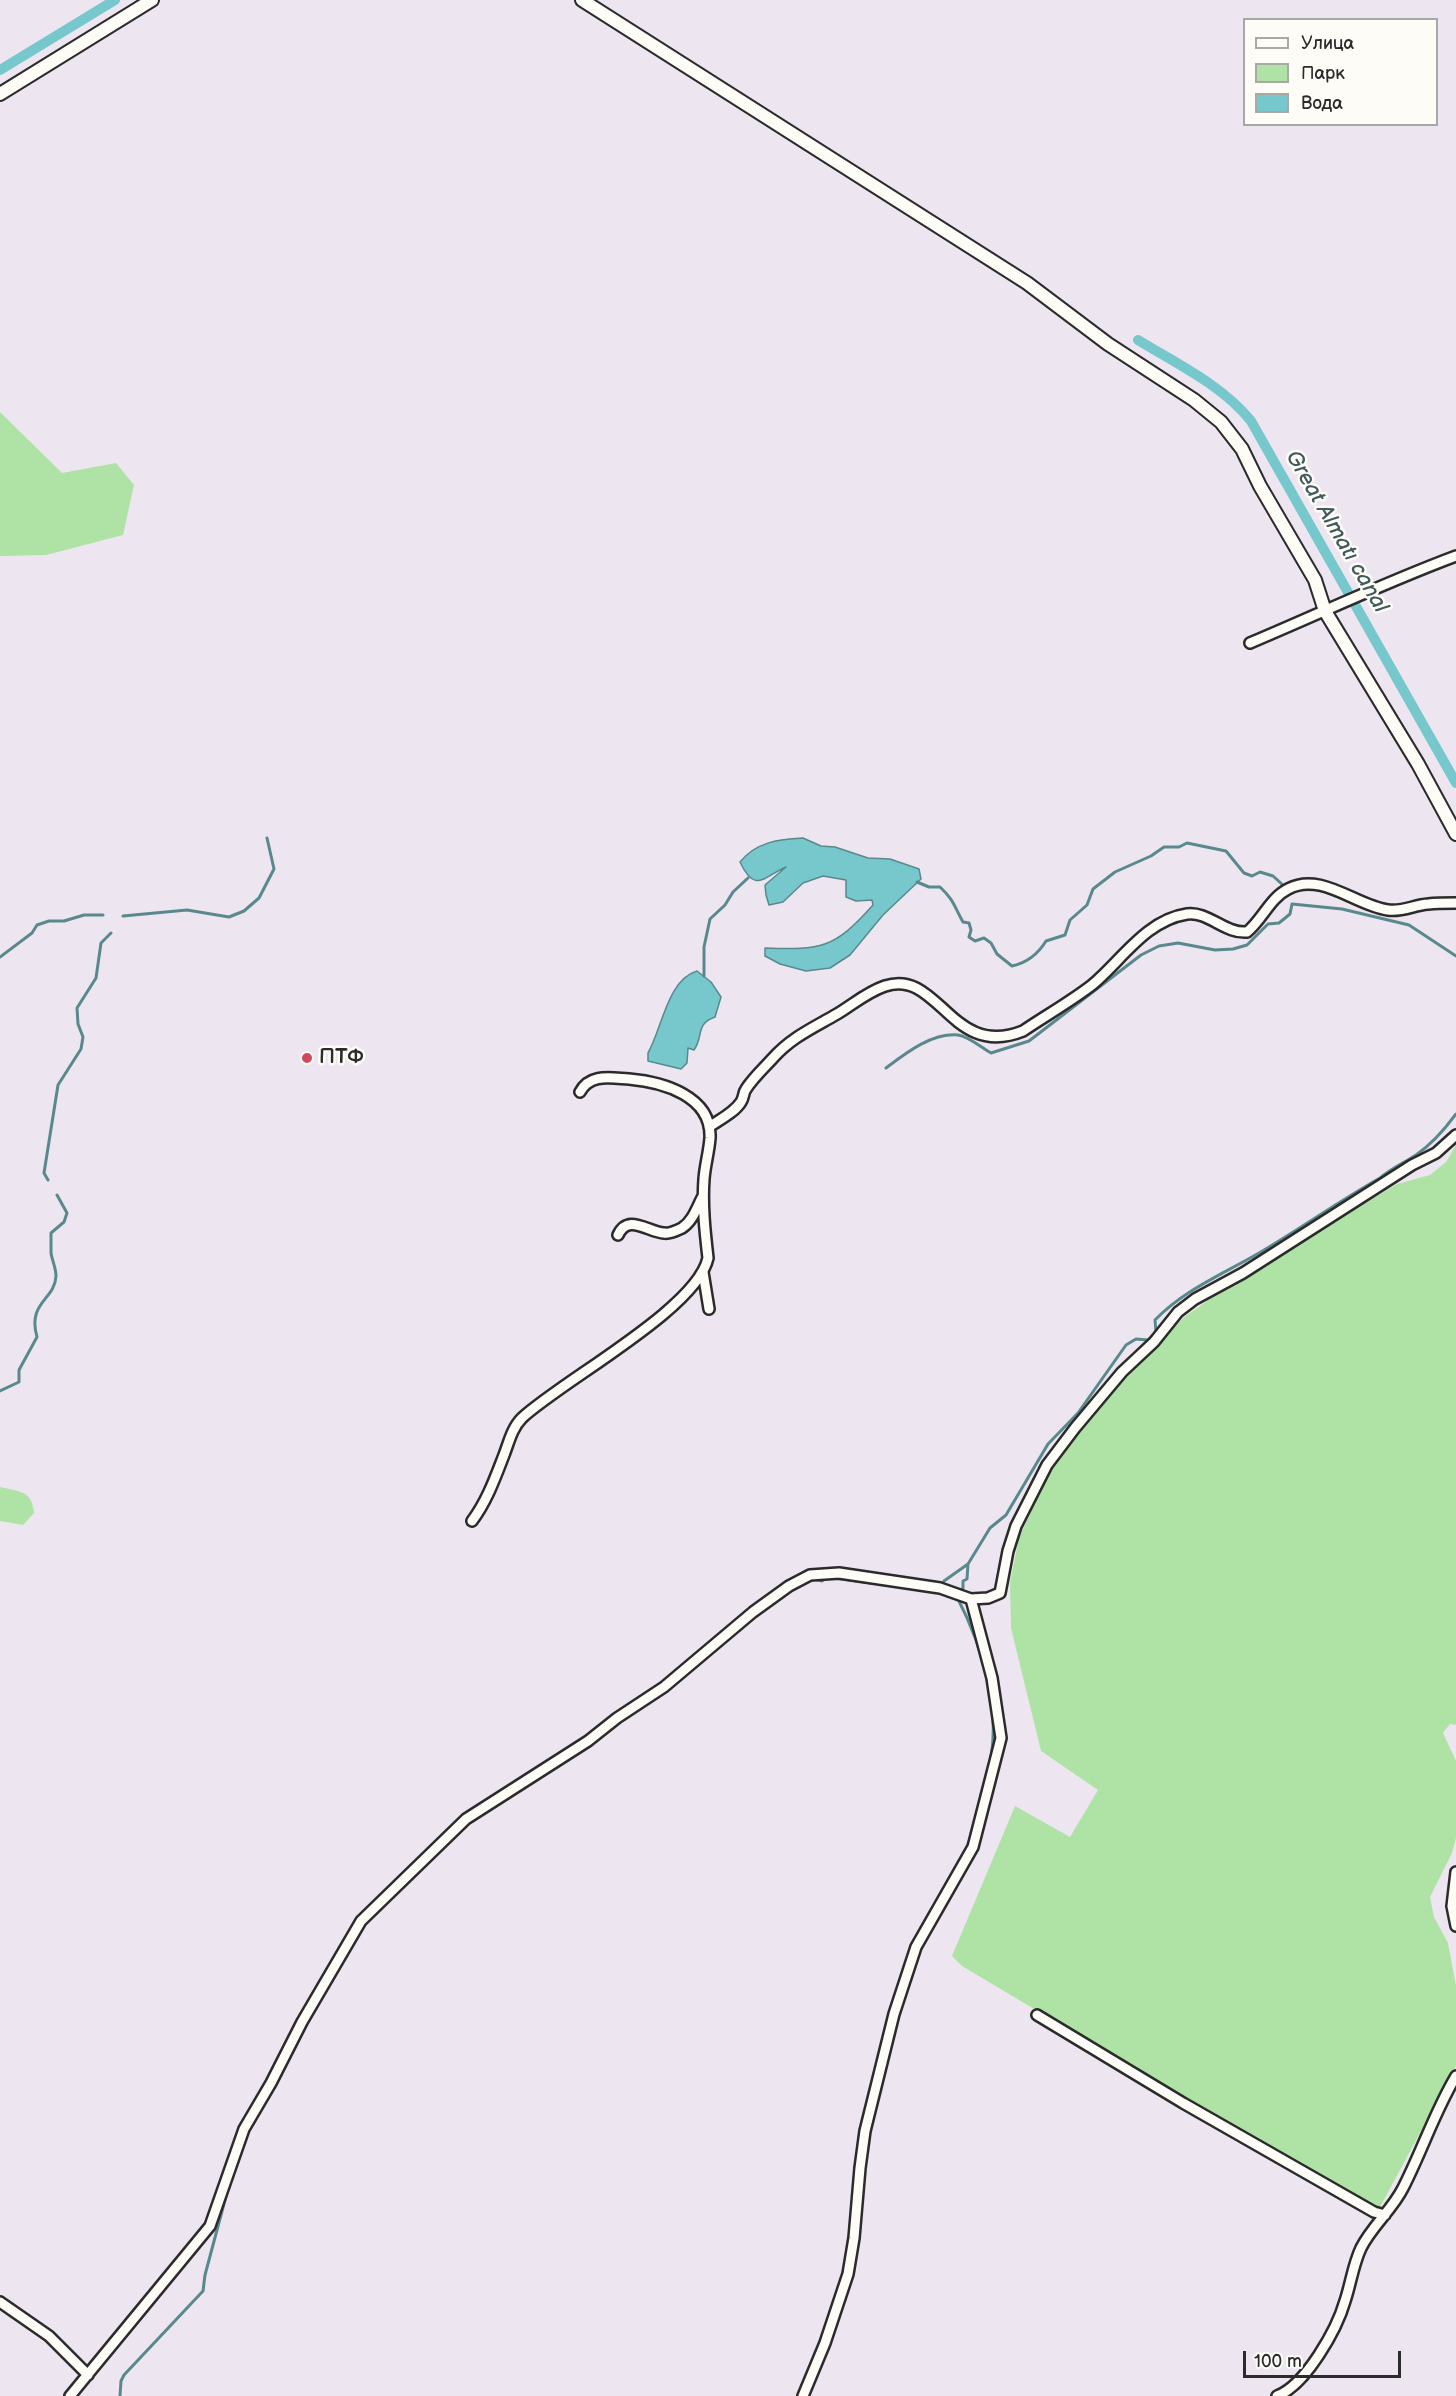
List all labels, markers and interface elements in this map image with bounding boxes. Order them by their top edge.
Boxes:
legend [1243,18,1438,126]
text: Улица [1301,33,1354,54]
text: Парк [1301,63,1345,84]
text: Вода [1301,93,1343,114]
water label: Great Almatı canal [1279,446,1393,618]
place label: ПТФ [319,1045,363,1071]
marker: ПТФ [300,1051,314,1065]
scale bar [1246,2339,1404,2377]
text: 100 m [1254,2351,1302,2372]

